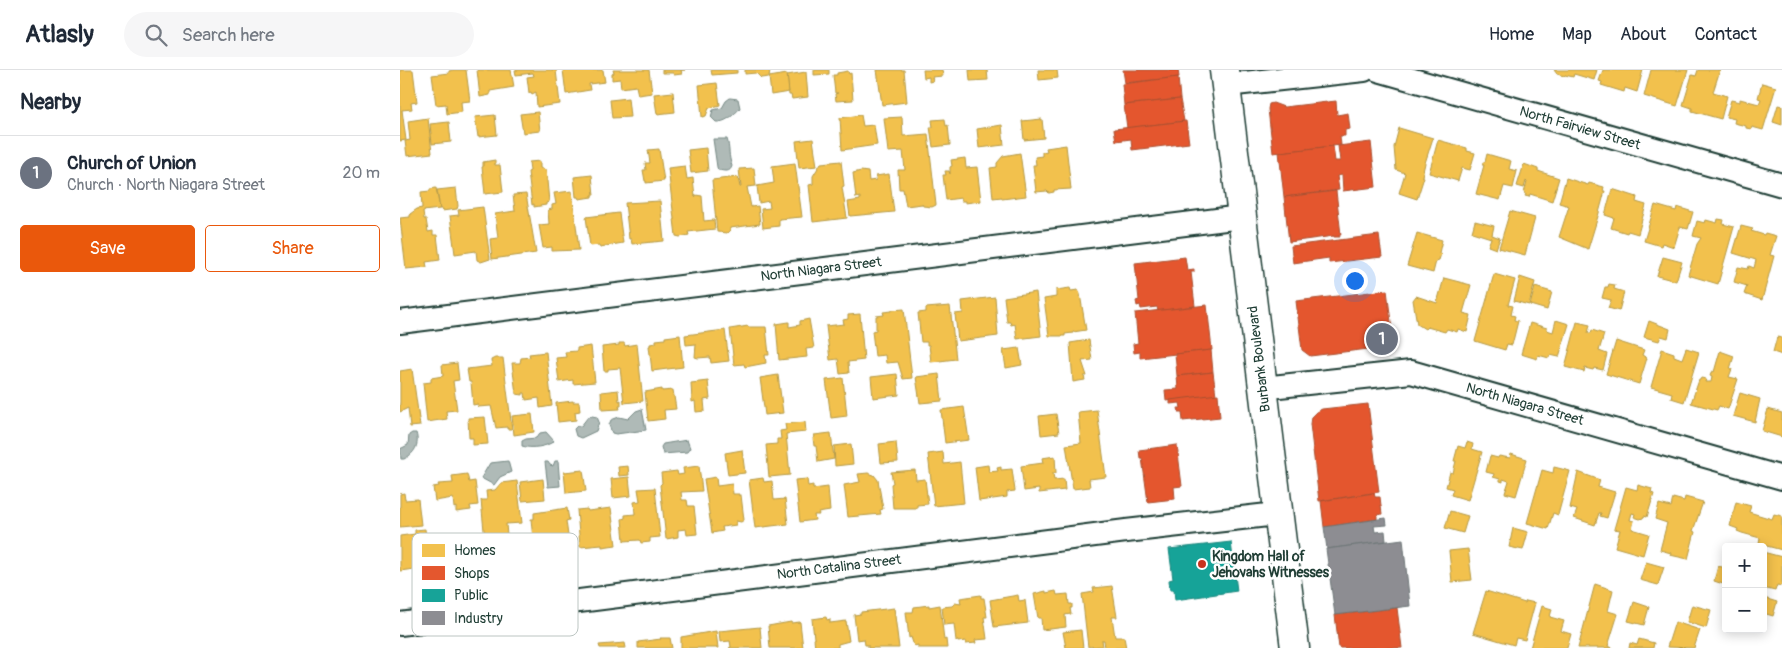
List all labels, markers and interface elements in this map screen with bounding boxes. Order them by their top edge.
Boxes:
search box [124,12,474,57]
text: Atlasly [25,20,94,49]
icon: search [142,21,170,49]
text: Search here [182,23,275,47]
text: Home [1489,23,1534,46]
text: Map [1562,23,1592,46]
text: About [1620,23,1666,46]
text: Contact [1694,23,1757,46]
text: Nearby [20,89,81,116]
street label: North Fairview Street [1518,103,1643,153]
text: Church of Union [67,151,196,175]
text: 1 [33,163,39,183]
text: 20 m [342,163,380,183]
text: Church · North Niagara Street [67,175,265,195]
button: Save [20,225,195,272]
button: Share [205,225,380,272]
street label: North Niagara Street [760,253,883,285]
your location [1342,268,1368,294]
street label: Burbank Boulevard [1244,305,1274,413]
pin: 1 [1366,320,1398,358]
street label: North Niagara Street [1464,379,1586,429]
legend [412,533,578,636]
text: Homes [454,542,496,559]
map controls [1722,543,1767,633]
button: + [1722,543,1767,588]
place label: Kingdom Hall of Jehovahs Witnesses [1212,548,1330,581]
street label: North Catalina Street [776,551,903,583]
marker: Kingdom Hall of Jehovahs Witnesses [1196,558,1208,570]
text: Shops [454,565,490,582]
text: Public [454,587,489,604]
button: − [1722,588,1767,633]
text: Industry [454,610,503,627]

